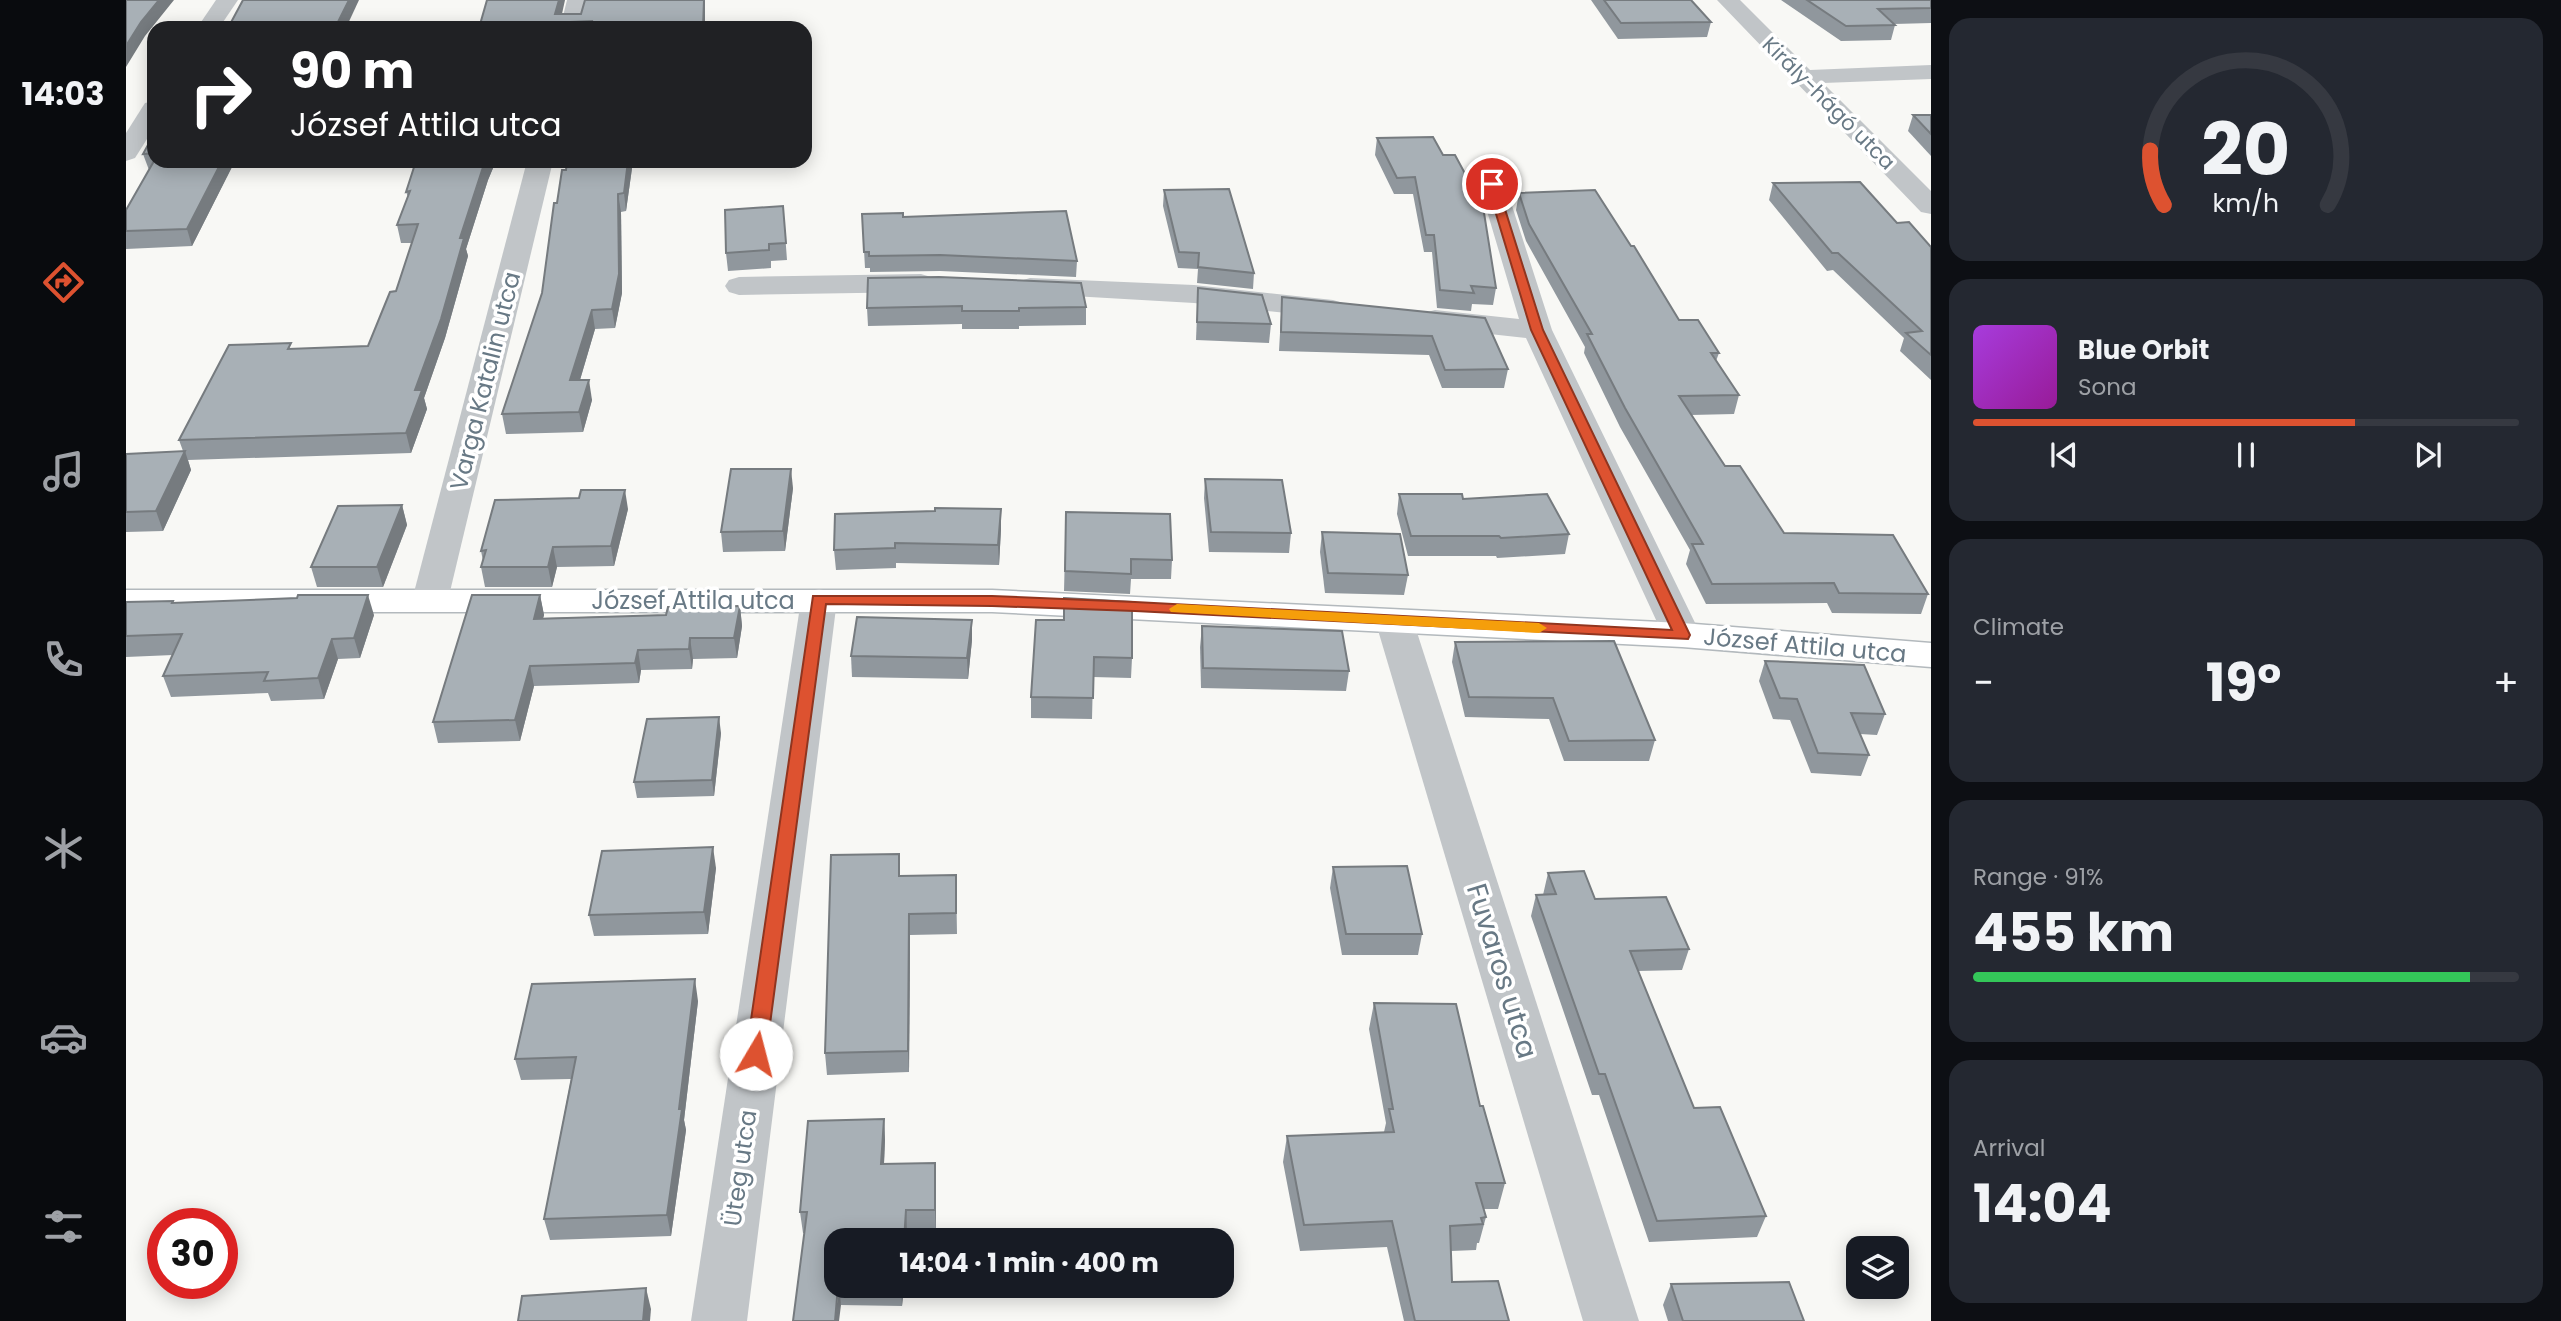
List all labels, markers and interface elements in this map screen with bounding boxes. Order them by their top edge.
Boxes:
street label: Király-hágó utca [1756,30,1902,176]
text: 90 m [290,37,414,105]
icon: right [175,49,266,140]
text: 14:03 [21,71,105,116]
text: 20 [2201,100,2291,201]
text: József Attila utca [290,102,562,147]
pin [1462,154,1522,214]
icon: arrive [1473,165,1511,203]
text: km/h [2213,186,2279,221]
icon: directions [39,258,88,307]
street label: Varga Katalin utca [442,268,528,494]
text: Blue Orbit [2078,332,2209,368]
text: Sona [2078,371,2137,403]
icon: previous [2045,436,2083,474]
icon: pause [2227,436,2265,474]
icon: next [2409,436,2447,474]
icon: music [39,447,88,496]
street label: József Attila utca [591,584,795,617]
text: Climate [1973,611,2064,643]
street label: József Attila utca [1702,620,1908,670]
icon: phone [39,635,88,684]
text: 19° [2206,646,2281,719]
text: − [1973,656,1994,709]
text: + [2493,656,2519,709]
icon: climate [39,824,88,873]
text: Range · 91% [1973,861,2104,893]
street label: Fuvaros utca [1457,879,1547,1063]
text: 455 km [1973,896,2174,969]
icon: car [39,1013,88,1062]
position arrow [719,1017,793,1091]
street label: Üteg utca [715,1108,765,1228]
text: Arrival [1973,1132,2045,1164]
text: 14:04 [1973,1167,2112,1240]
icon: filters [39,1202,88,1251]
speed limit sign: 30 [147,1208,238,1299]
map controls [1846,1236,1909,1299]
button: layers [1846,1236,1909,1299]
text: 14:04 · 1 min · 400 m [899,1245,1159,1281]

